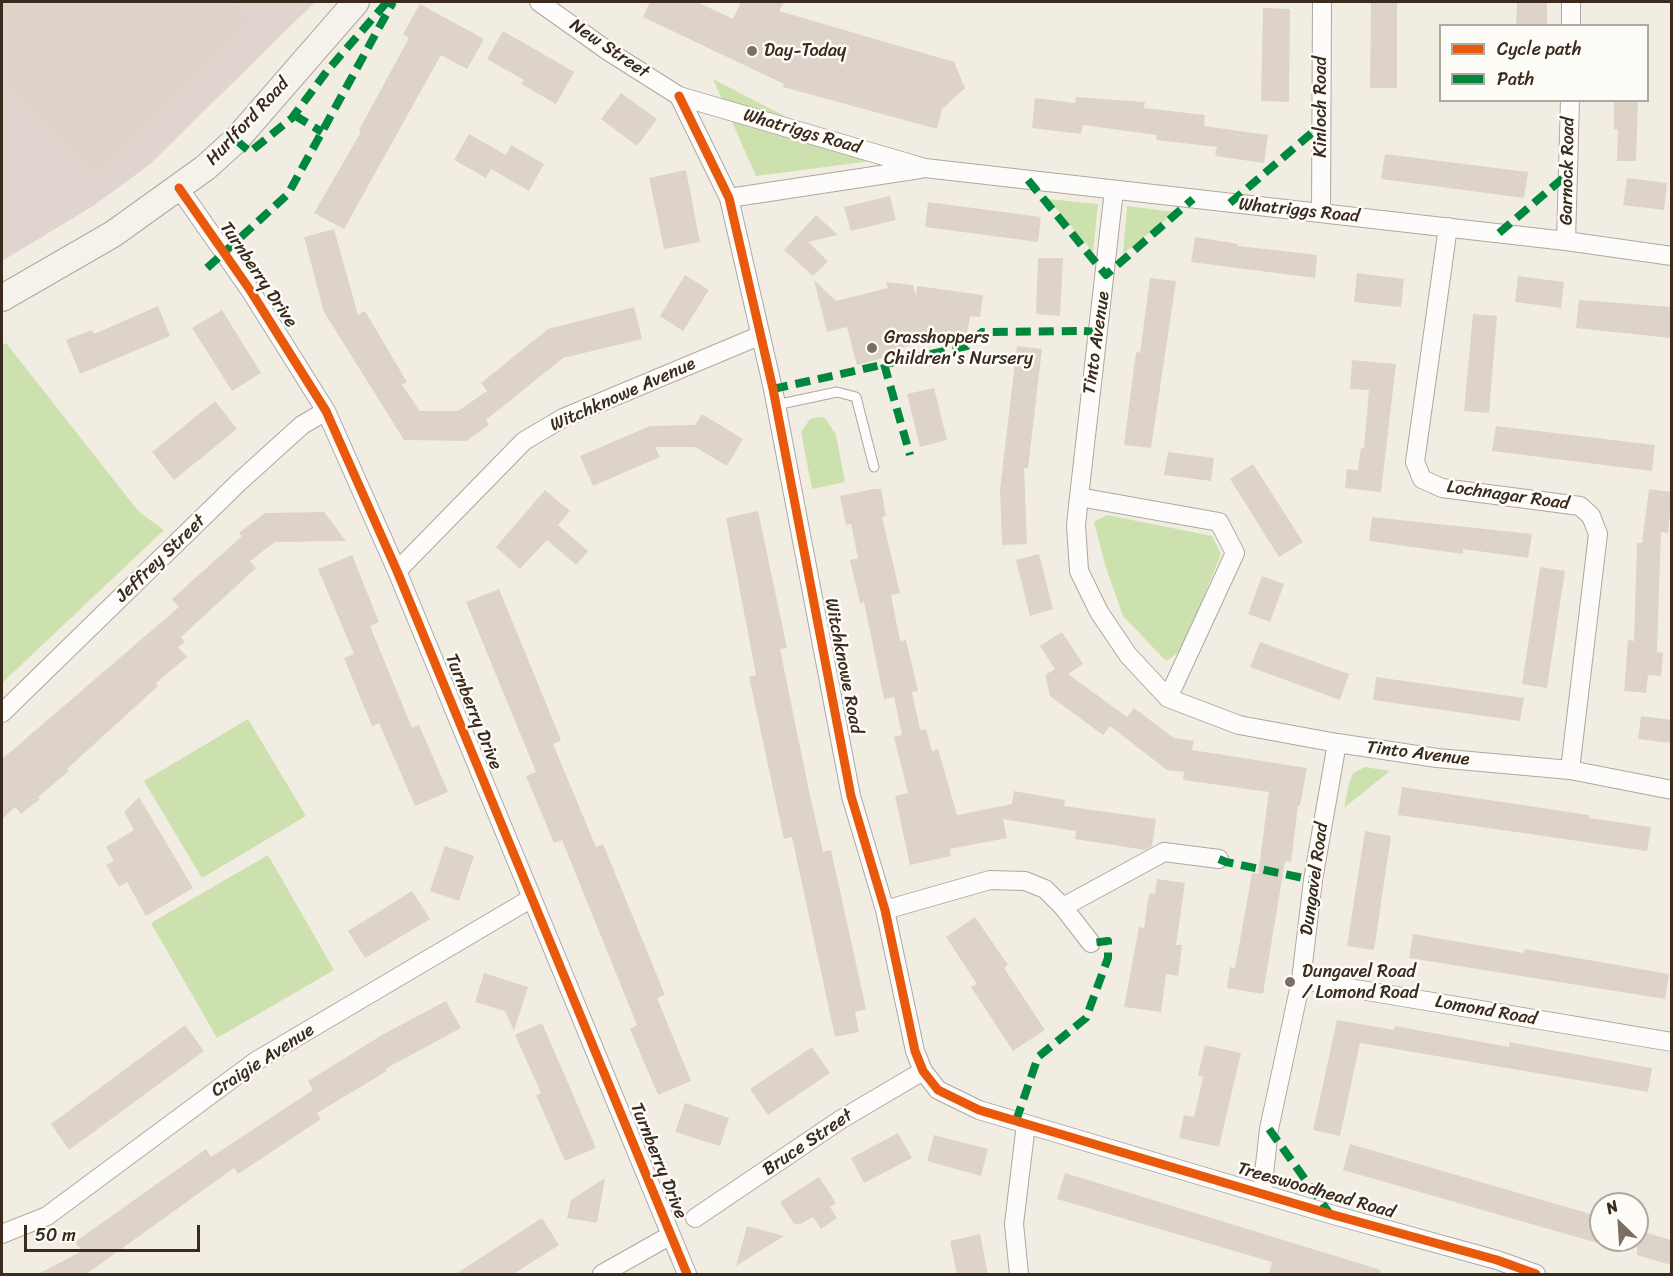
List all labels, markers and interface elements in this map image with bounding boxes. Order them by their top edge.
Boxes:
street label: New Street [565,15,653,83]
legend [1439,24,1649,102]
text: Cycle path [1497,33,1581,65]
place label: Day-Today [764,40,846,62]
marker: Day-Today [745,44,759,58]
street label: Kinloch Road [1310,56,1332,158]
text: Path [1497,63,1534,95]
street label: Hurlford Road [202,74,294,170]
street label: Whatriggs Road [741,105,863,159]
street label: Garnock Road [1556,117,1580,225]
street label: Whatriggs Road [1238,194,1360,228]
street label: Turnberry Drive [215,218,301,332]
street label: Tinto Avenue [1079,290,1115,396]
place label: Grasshoppers Children's Nursery [884,327,1033,370]
marker: Grasshoppers Children's Nursery [865,341,879,355]
street label: Witchknowe Avenue [547,353,699,437]
street label: Lochnagar Road [1445,477,1571,515]
street label: Jeffrey Street [112,511,210,607]
street label: Witchknowe Road [819,596,867,736]
street label: Turnberry Drive [440,651,506,773]
street label: Tinto Avenue [1365,737,1471,771]
street label: Dungavel Road [1296,821,1334,937]
place label: Dungavel Road / Lomond Road [1302,961,1418,1004]
marker: Dungavel Road / Lomond Road [1283,975,1297,989]
street label: Lomond Road [1433,991,1539,1031]
street label: Craigie Avenue [208,1020,318,1102]
street label: Turnberry Drive [625,1100,691,1222]
street label: Bruce Street [759,1105,857,1181]
street label: Treeswoodhead Road [1235,1158,1397,1224]
north arrow [1589,1192,1649,1252]
text: N [1601,1192,1623,1223]
scale bar [27,1213,202,1251]
text: 50 m [35,1219,76,1251]

